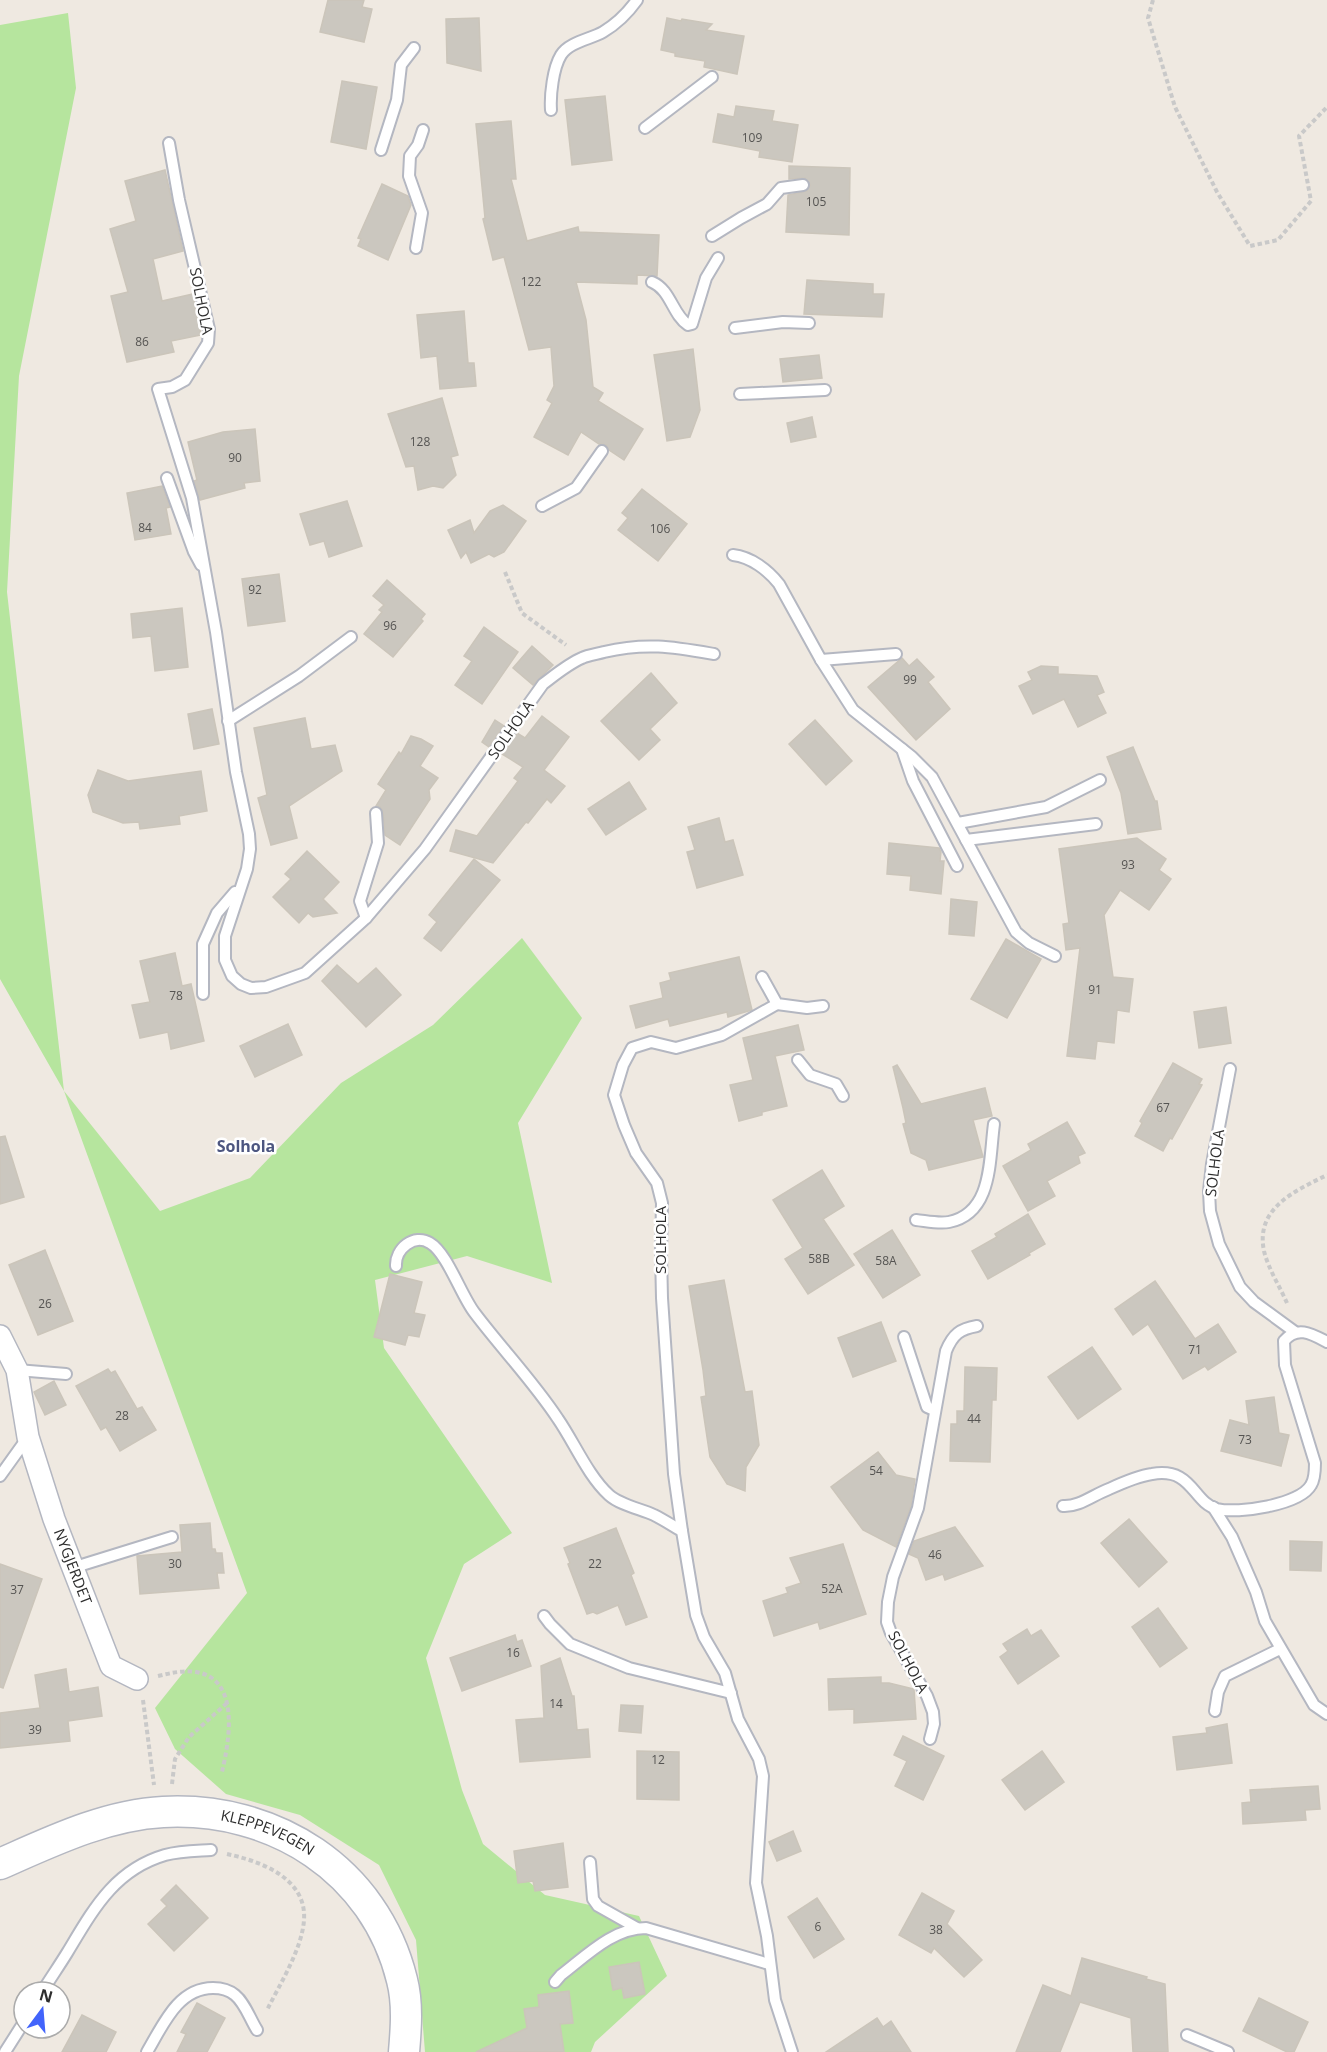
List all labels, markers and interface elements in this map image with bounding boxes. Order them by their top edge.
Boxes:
house number: 109 [742,129,762,146]
house number: 105 [806,193,826,210]
street label: SOLHOLA [186,266,218,336]
house number: 122 [521,273,541,290]
house number: 86 [135,333,149,350]
house number: 128 [410,433,430,450]
house number: 90 [228,449,242,466]
house number: 84 [138,519,152,536]
house number: 106 [650,520,670,537]
house number: 92 [248,581,262,598]
house number: 96 [383,617,397,634]
house number: 99 [903,671,917,688]
street label: SOLHOLA [483,696,538,763]
house number: 93 [1121,856,1135,873]
house number: 91 [1088,981,1102,998]
house number: 78 [169,987,183,1004]
house number: 67 [1156,1099,1170,1116]
street label: SOLHOLA [1200,1128,1228,1198]
district label: Solhola [217,1135,275,1157]
street label: SOLHOLA [650,1206,670,1274]
house number: 58B [808,1250,830,1267]
house number: 58A [875,1252,897,1269]
house number: 26 [38,1295,52,1312]
house number: 71 [1188,1341,1202,1358]
house number: 28 [115,1407,129,1424]
house number: 44 [967,1410,981,1427]
house number: 73 [1238,1431,1252,1448]
house number: 54 [869,1462,883,1479]
street label: NYGJERDET [50,1525,97,1608]
house number: 46 [928,1546,942,1563]
house number: 30 [168,1555,182,1572]
house number: 22 [588,1555,602,1572]
house number: 52A [821,1580,843,1597]
house number: 37 [10,1581,24,1598]
street label: SOLHOLA [884,1627,934,1697]
house number: 16 [506,1644,520,1661]
house number: 14 [549,1695,563,1712]
house number: 39 [28,1721,42,1738]
house number: 12 [651,1751,665,1768]
street label: KLEPPEVEGEN [219,1804,319,1859]
house number: 6 [815,1918,822,1935]
house number: 38 [929,1921,943,1938]
north arrow [12,1980,72,2040]
text: N [37,1983,55,2008]

